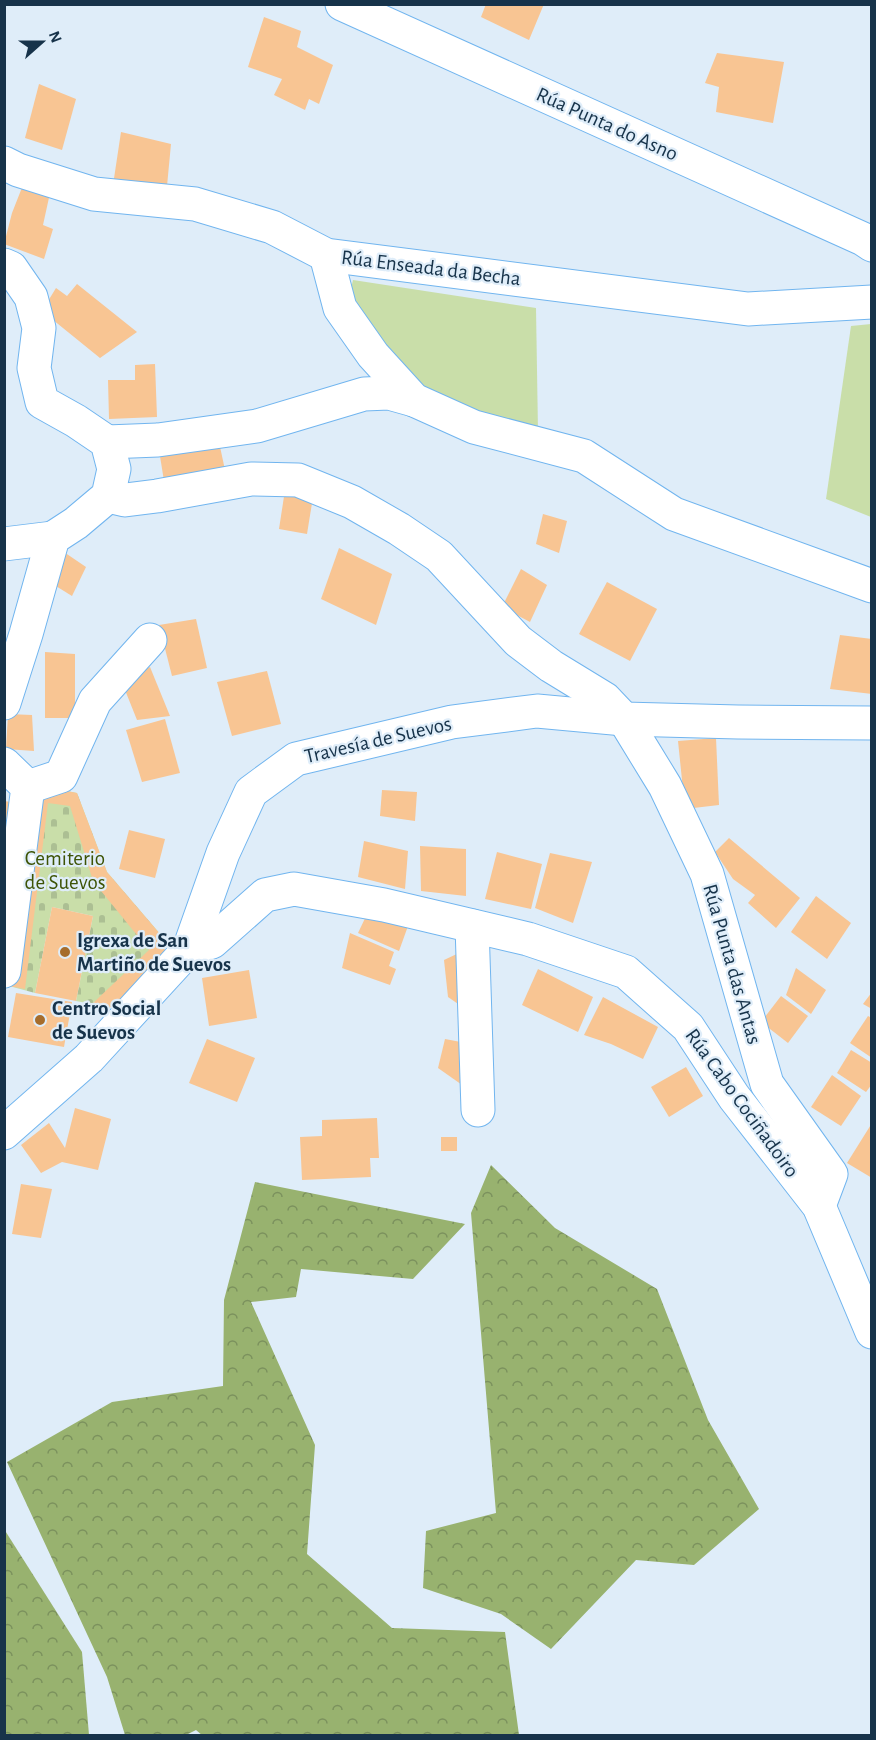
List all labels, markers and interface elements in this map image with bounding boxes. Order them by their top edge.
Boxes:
north arrow [12,12,72,72]
text: N [46,29,65,45]
street label: Rúa Punta do Asno [533,83,681,165]
street label: Rúa Enseada da Becha [340,247,522,289]
street label: Travesía de Suevos [302,713,454,767]
park label: Cemiterio de Suevos [25,848,105,893]
street label: Rúa Punta das Antas [699,881,765,1047]
place label: Igrexa de San Martiño de Suevos [77,930,231,975]
marker: Igrexa de San Martiño de Suevos [58,945,72,959]
place label: Centro Social de Suevos [52,998,161,1043]
marker: Centro Social de Suevos [33,1013,47,1027]
street label: Rúa Cabo Cociñadoiro [681,1025,803,1181]

